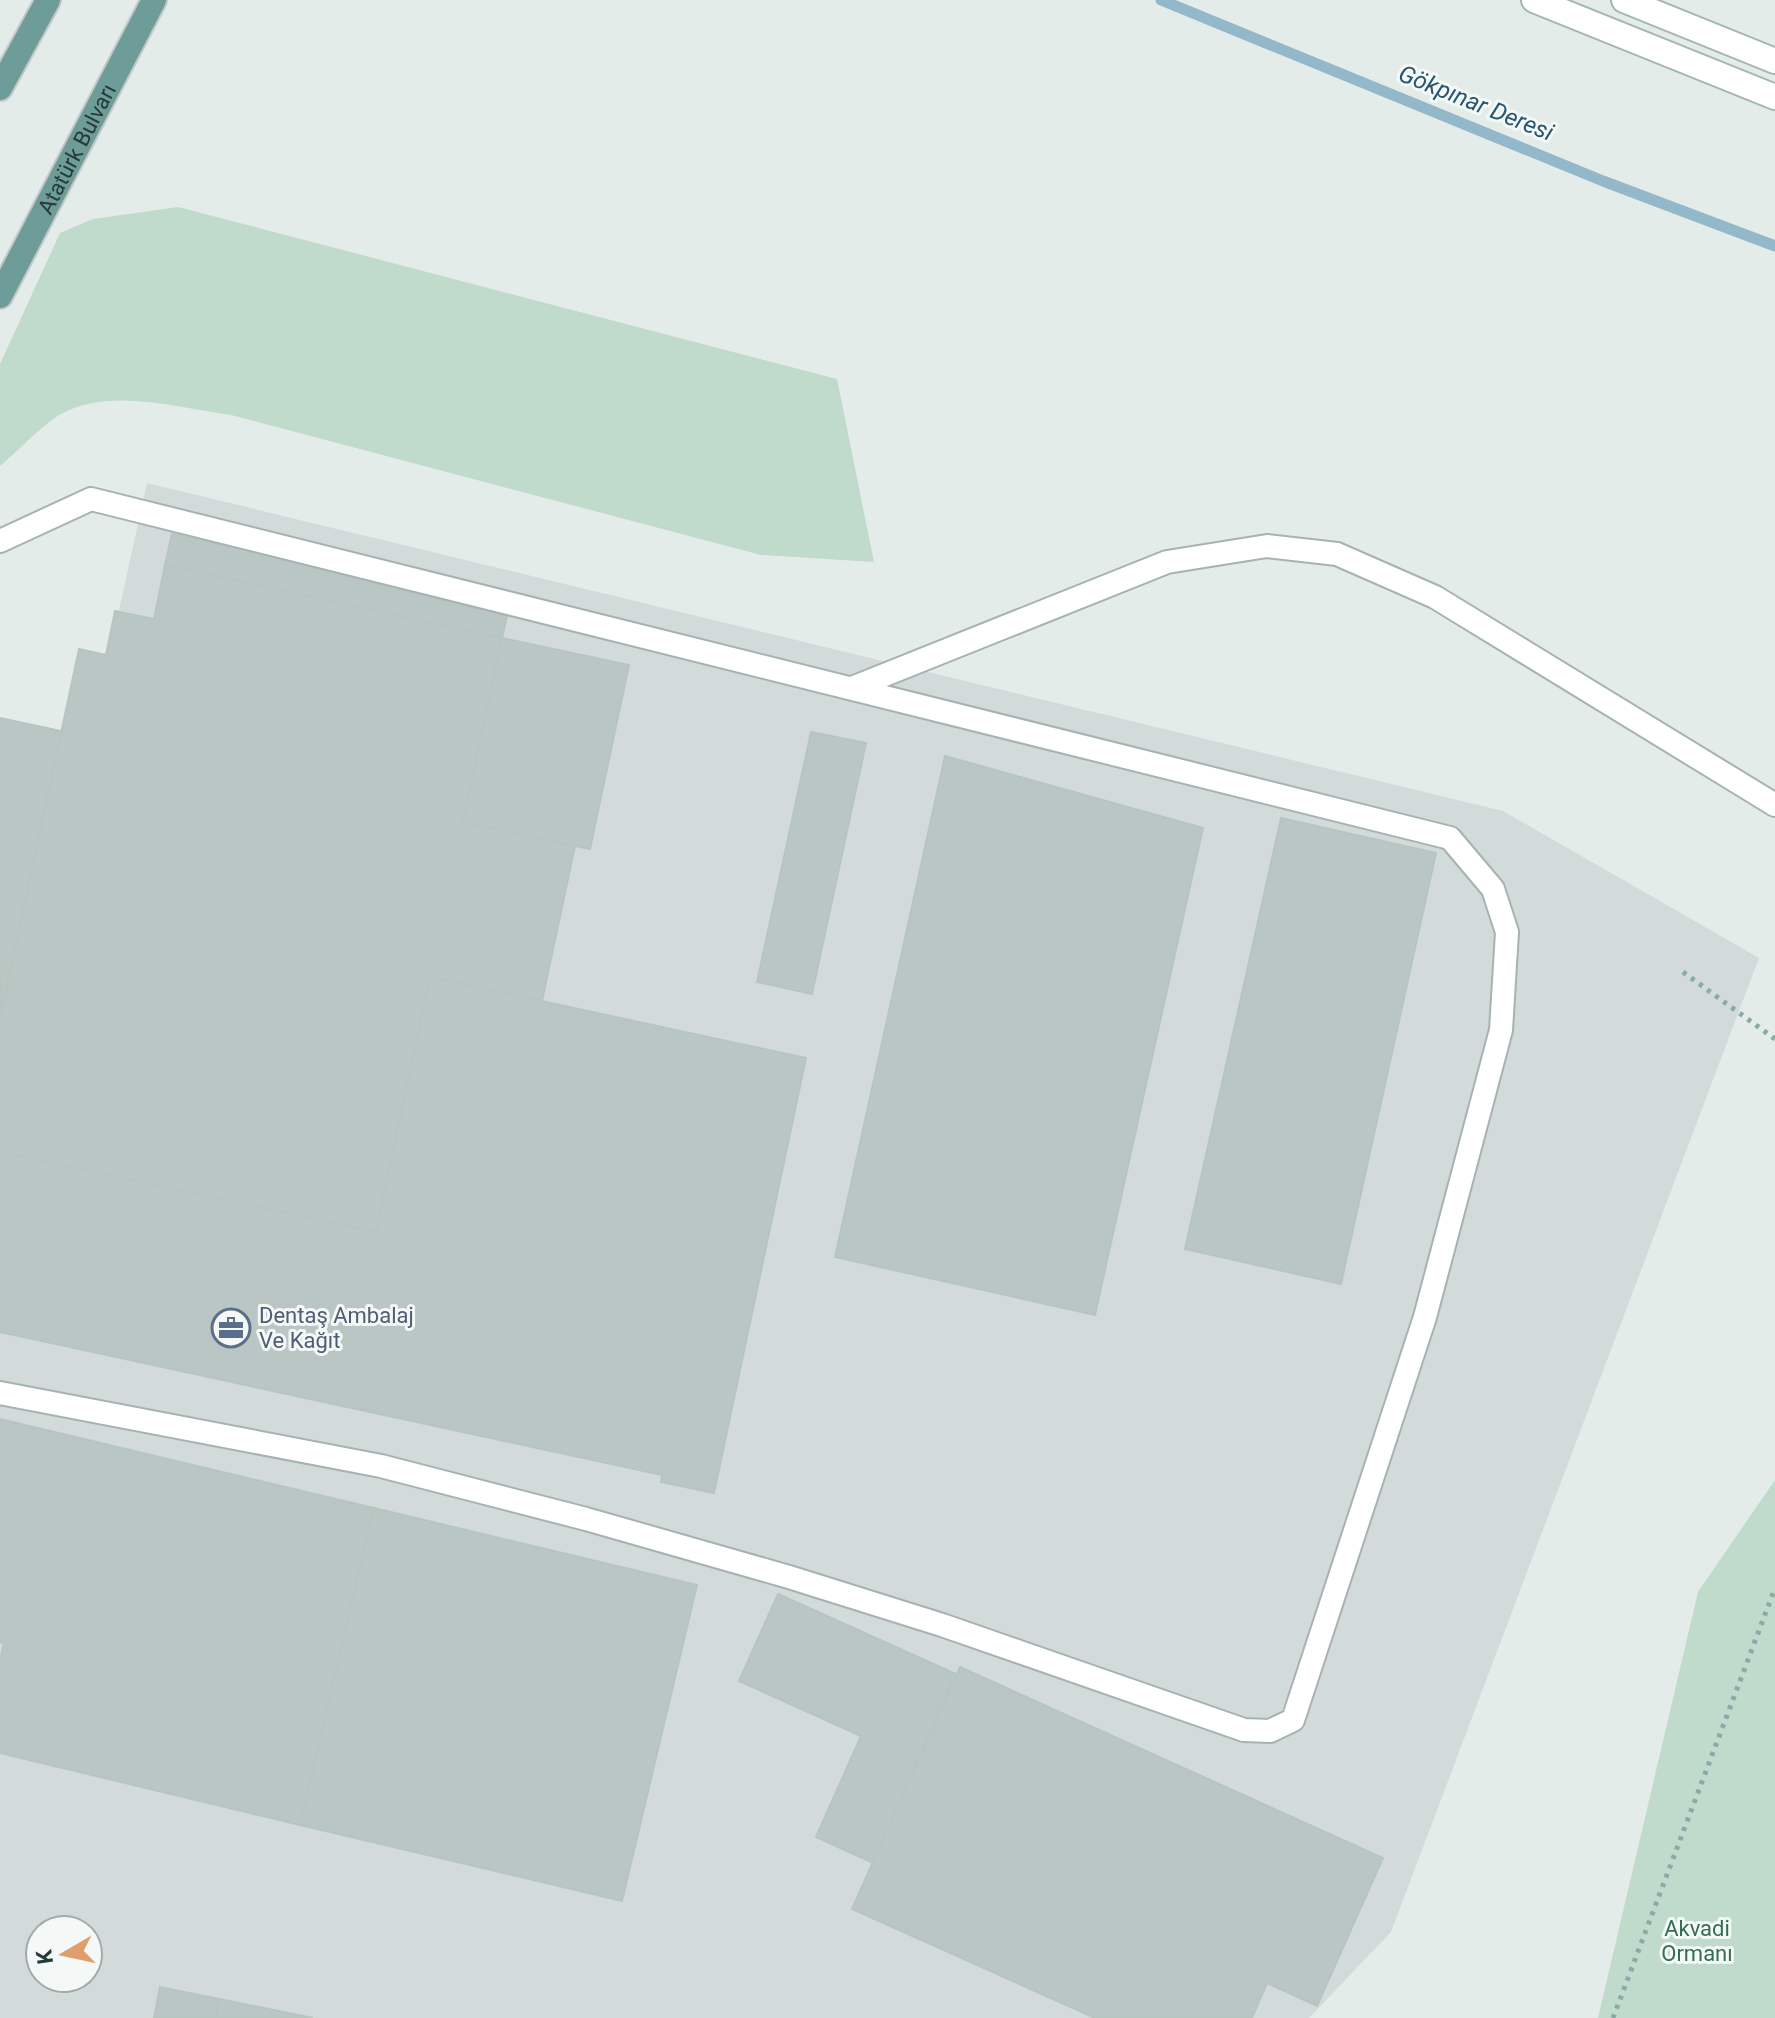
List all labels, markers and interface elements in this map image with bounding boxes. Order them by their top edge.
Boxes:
water label: Gökpınar Deresi [1395,59,1558,147]
street label: Atatürk Bulvarı [33,80,121,218]
place label: Dentaş Ambalaj Ve Kağıt [259,1303,414,1353]
office icon: Dentaş Ambalaj Ve Kağıt [210,1307,252,1349]
north arrow [24,1914,104,1994]
park label: Akvadi Ormanı [1661,1916,1733,1966]
text: K [31,1947,58,1966]

